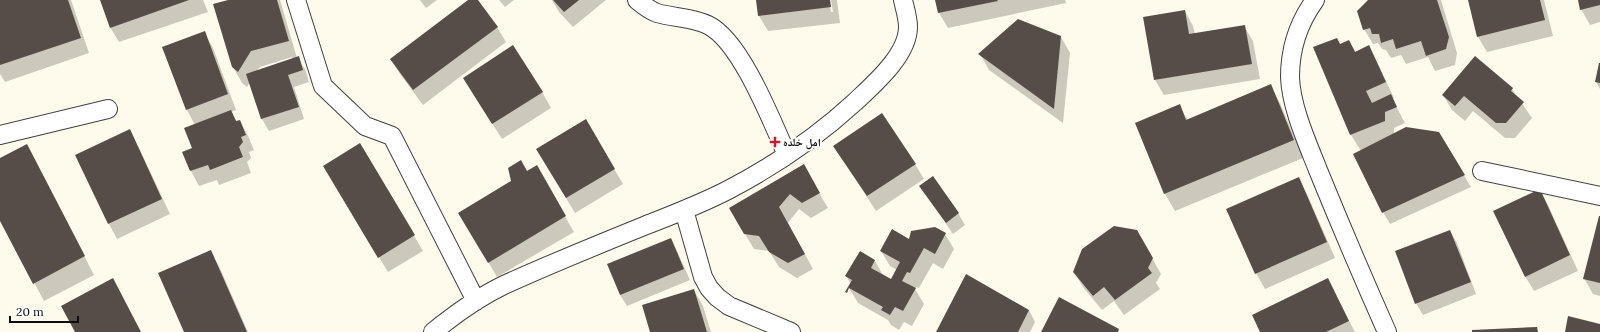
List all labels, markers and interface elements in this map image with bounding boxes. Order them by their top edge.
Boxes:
place label: امل خلده [783,135,821,150]
marker: امل خلده [770,137,780,147]
scale bar [10,298,78,324]
text: 20 m [16,304,44,319]

